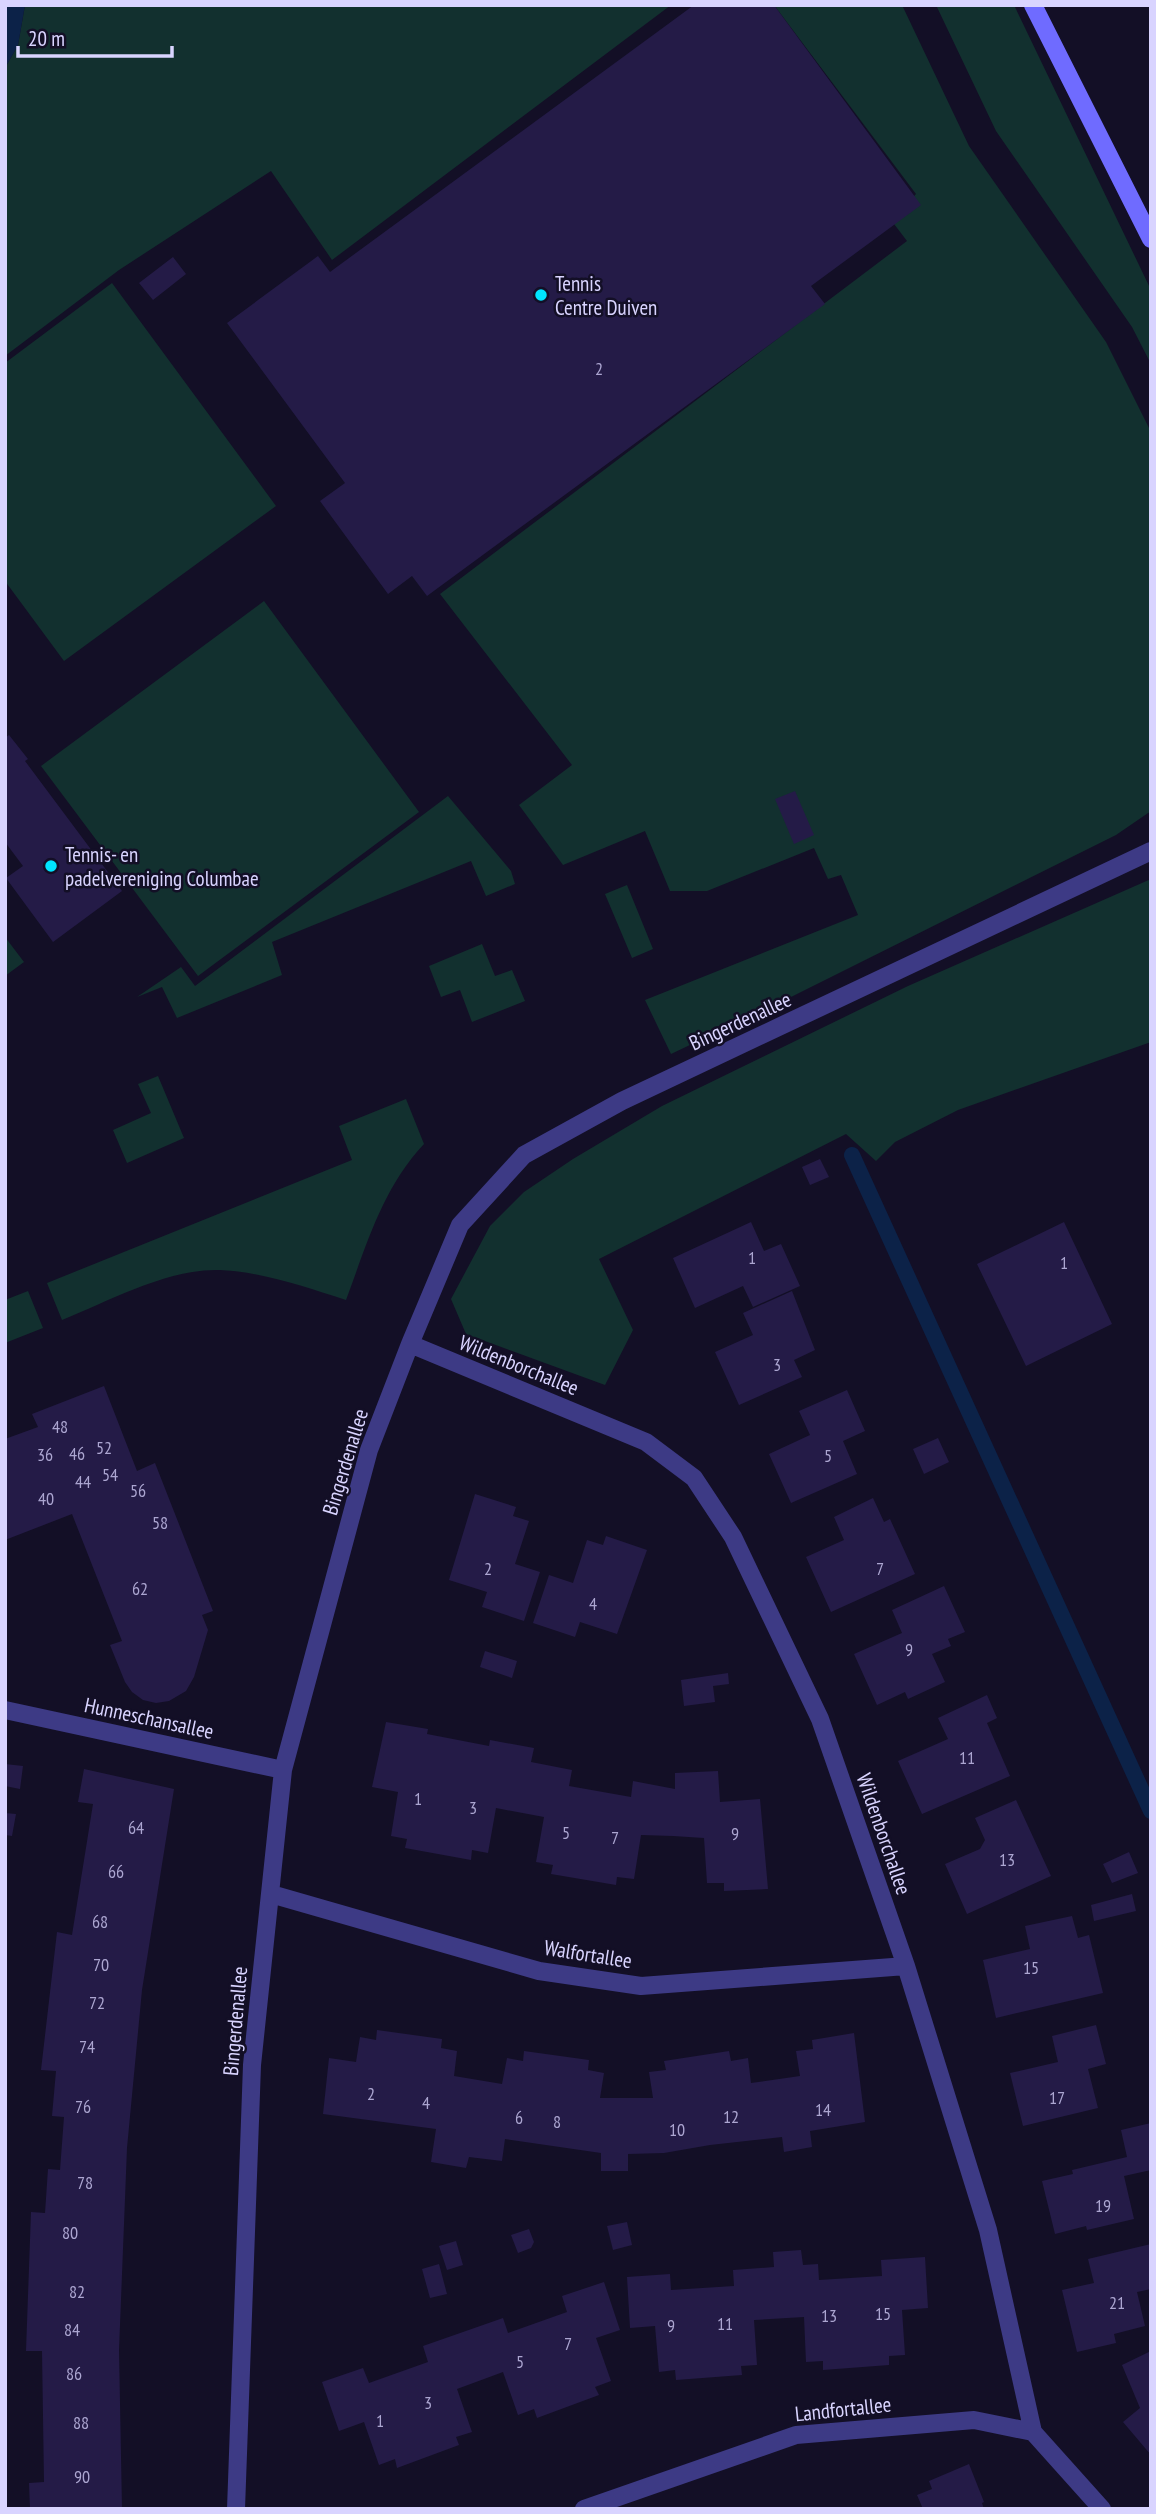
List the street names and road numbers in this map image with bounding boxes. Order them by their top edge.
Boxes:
street label: Bingerdenallee [685,986,795,1056]
street label: Wildenborchallee [455,1329,583,1401]
street label: Bingerdenallee [316,1406,374,1518]
street label: Hunneschansallee [82,1691,216,1745]
street label: Wildenborchallee [851,1770,917,1898]
street label: Walfortallee [542,1934,634,1974]
street label: Bingerdenallee [217,1965,253,2077]
street label: Landfortallee [793,2391,893,2427]

